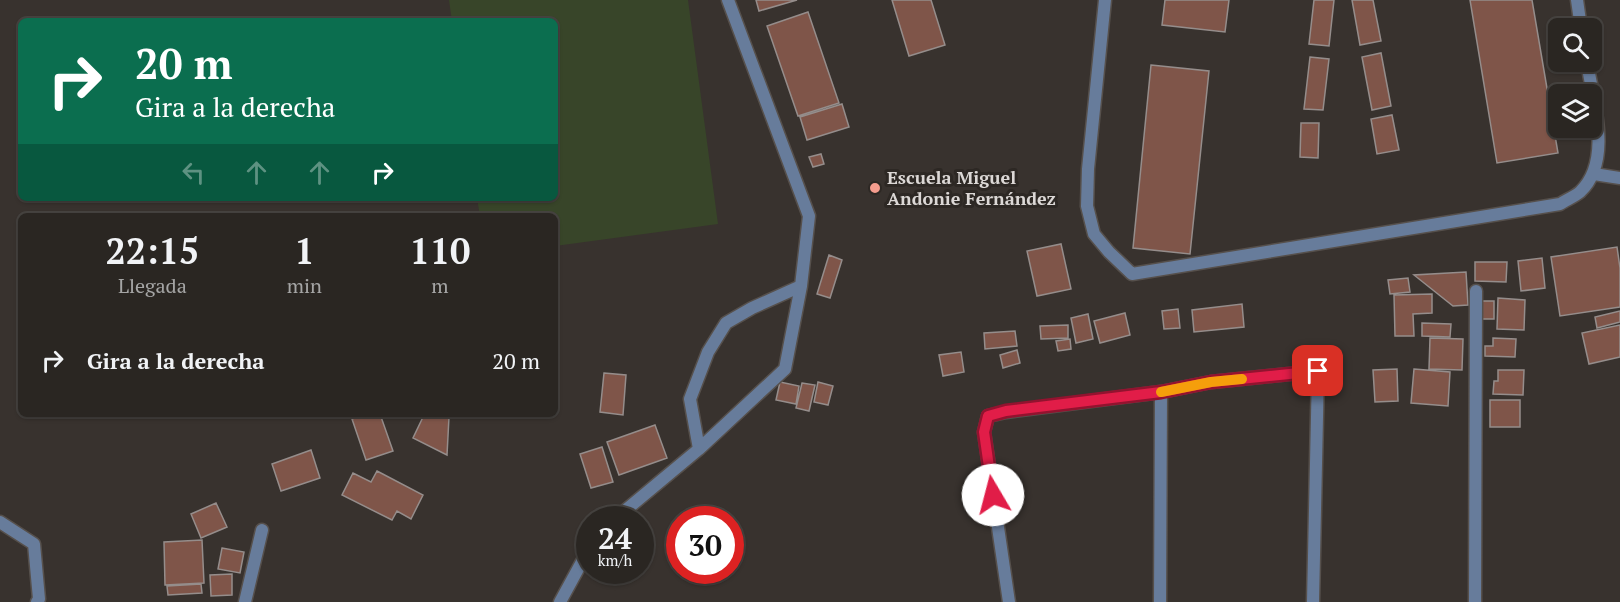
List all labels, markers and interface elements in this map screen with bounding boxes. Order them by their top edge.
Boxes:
map controls [1548,18,1602,138]
button: search [1548,18,1602,72]
text: 20 m [135,35,233,91]
icon: right [36,42,114,120]
button: layers [1548,84,1602,138]
text: Gira a la derecha [135,89,335,125]
icon: left [177,156,210,189]
icon: ahead [240,156,273,189]
icon: ahead [303,156,336,189]
icon: right [366,156,399,189]
place label: Escuela Miguel Andonie Fernández [887,165,1056,210]
marker: Escuela Miguel Andonie Fernández [868,181,882,195]
text: 22:15 [106,227,199,274]
text: 1 [294,227,315,274]
text: 110 [409,227,470,274]
text: Llegada [118,272,187,299]
text: min [287,272,322,299]
text: m [431,272,449,299]
icon: right [36,344,69,377]
pin [1292,345,1343,396]
text: Gira a la derecha [87,346,265,375]
text: 20 m [492,346,540,375]
icon: arrive [1301,354,1334,387]
position arrow [961,463,1025,527]
speed limit sign: 30 [666,506,744,584]
text: 24 [598,518,632,558]
text: km/h [598,550,632,570]

